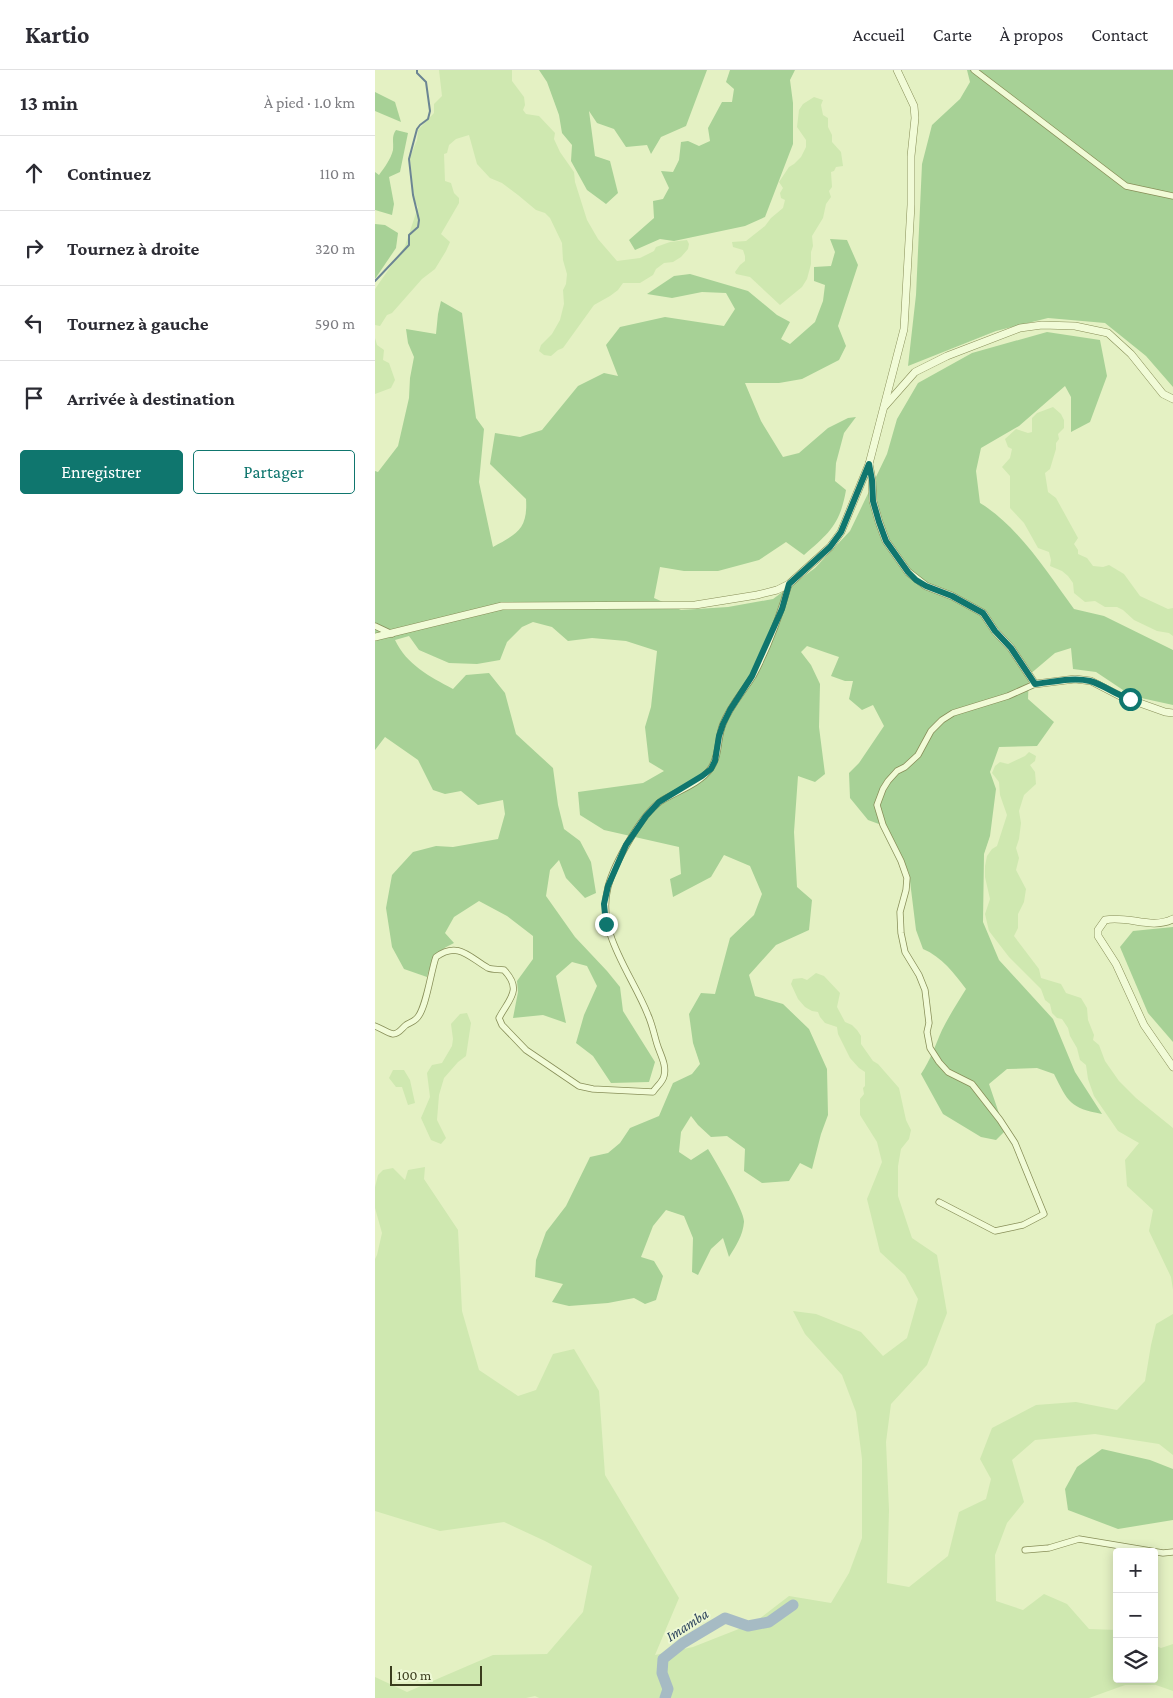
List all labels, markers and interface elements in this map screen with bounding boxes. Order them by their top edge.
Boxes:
text: Kartio [25,21,90,48]
text: Accueil [853,25,905,45]
text: Carte [933,25,972,45]
text: À propos [1000,25,1063,45]
text: Contact [1091,25,1148,45]
text: 13 min [20,91,78,115]
text: À pied · 1.0 km [264,94,355,111]
icon: ahead [20,159,48,187]
text: Continuez [67,163,151,184]
text: 110 m [319,165,355,182]
icon: right [20,234,48,262]
text: Tournez à droite [67,238,199,259]
text: 320 m [315,240,355,257]
icon: left [20,309,48,337]
text: Tournez à gauche [67,313,209,334]
text: 590 m [315,315,355,332]
icon: arrive [20,384,48,412]
text: Arrivée à destination [67,388,235,409]
button: Enregistrer [20,450,183,494]
button: Partager [193,450,355,494]
route start [1119,688,1142,711]
route end [595,913,618,936]
map controls [1113,1548,1158,1683]
button: + [1113,1548,1158,1593]
button: − [1113,1593,1158,1638]
water label: Imamba [663,1605,711,1645]
button: layers [1113,1638,1158,1683]
scale bar [390,1663,483,1686]
text: 100 m [397,1667,431,1683]

